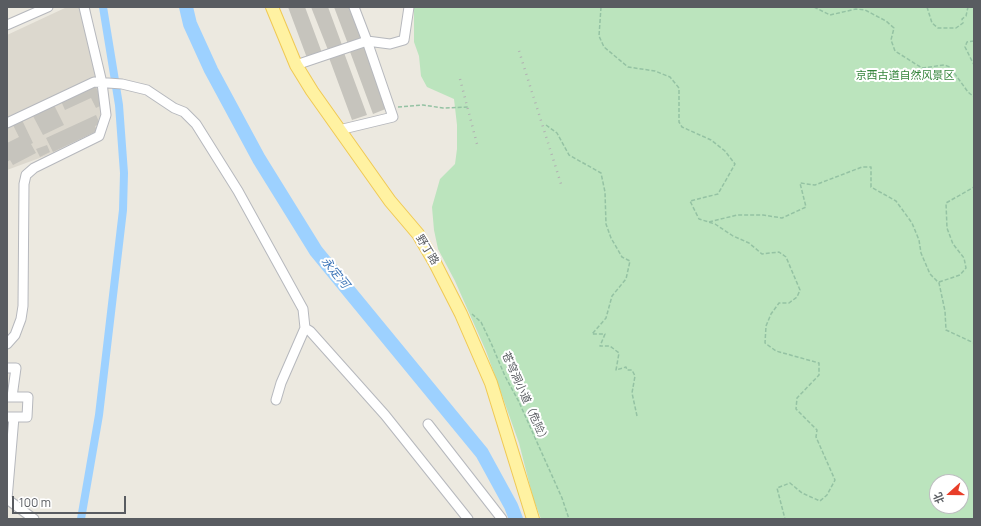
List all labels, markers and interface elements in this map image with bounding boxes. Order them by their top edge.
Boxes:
park label: 京西古道自然风景区 [856,69,954,83]
street label: 野丁路 [413,232,441,268]
water label: 永定河 [318,254,352,292]
street label: 苍穹洞小道（危险） [499,350,551,446]
north arrow [929,474,969,514]
scale bar [14,488,128,514]
text: 北 [929,490,947,506]
text: 100 m [19,494,51,511]

